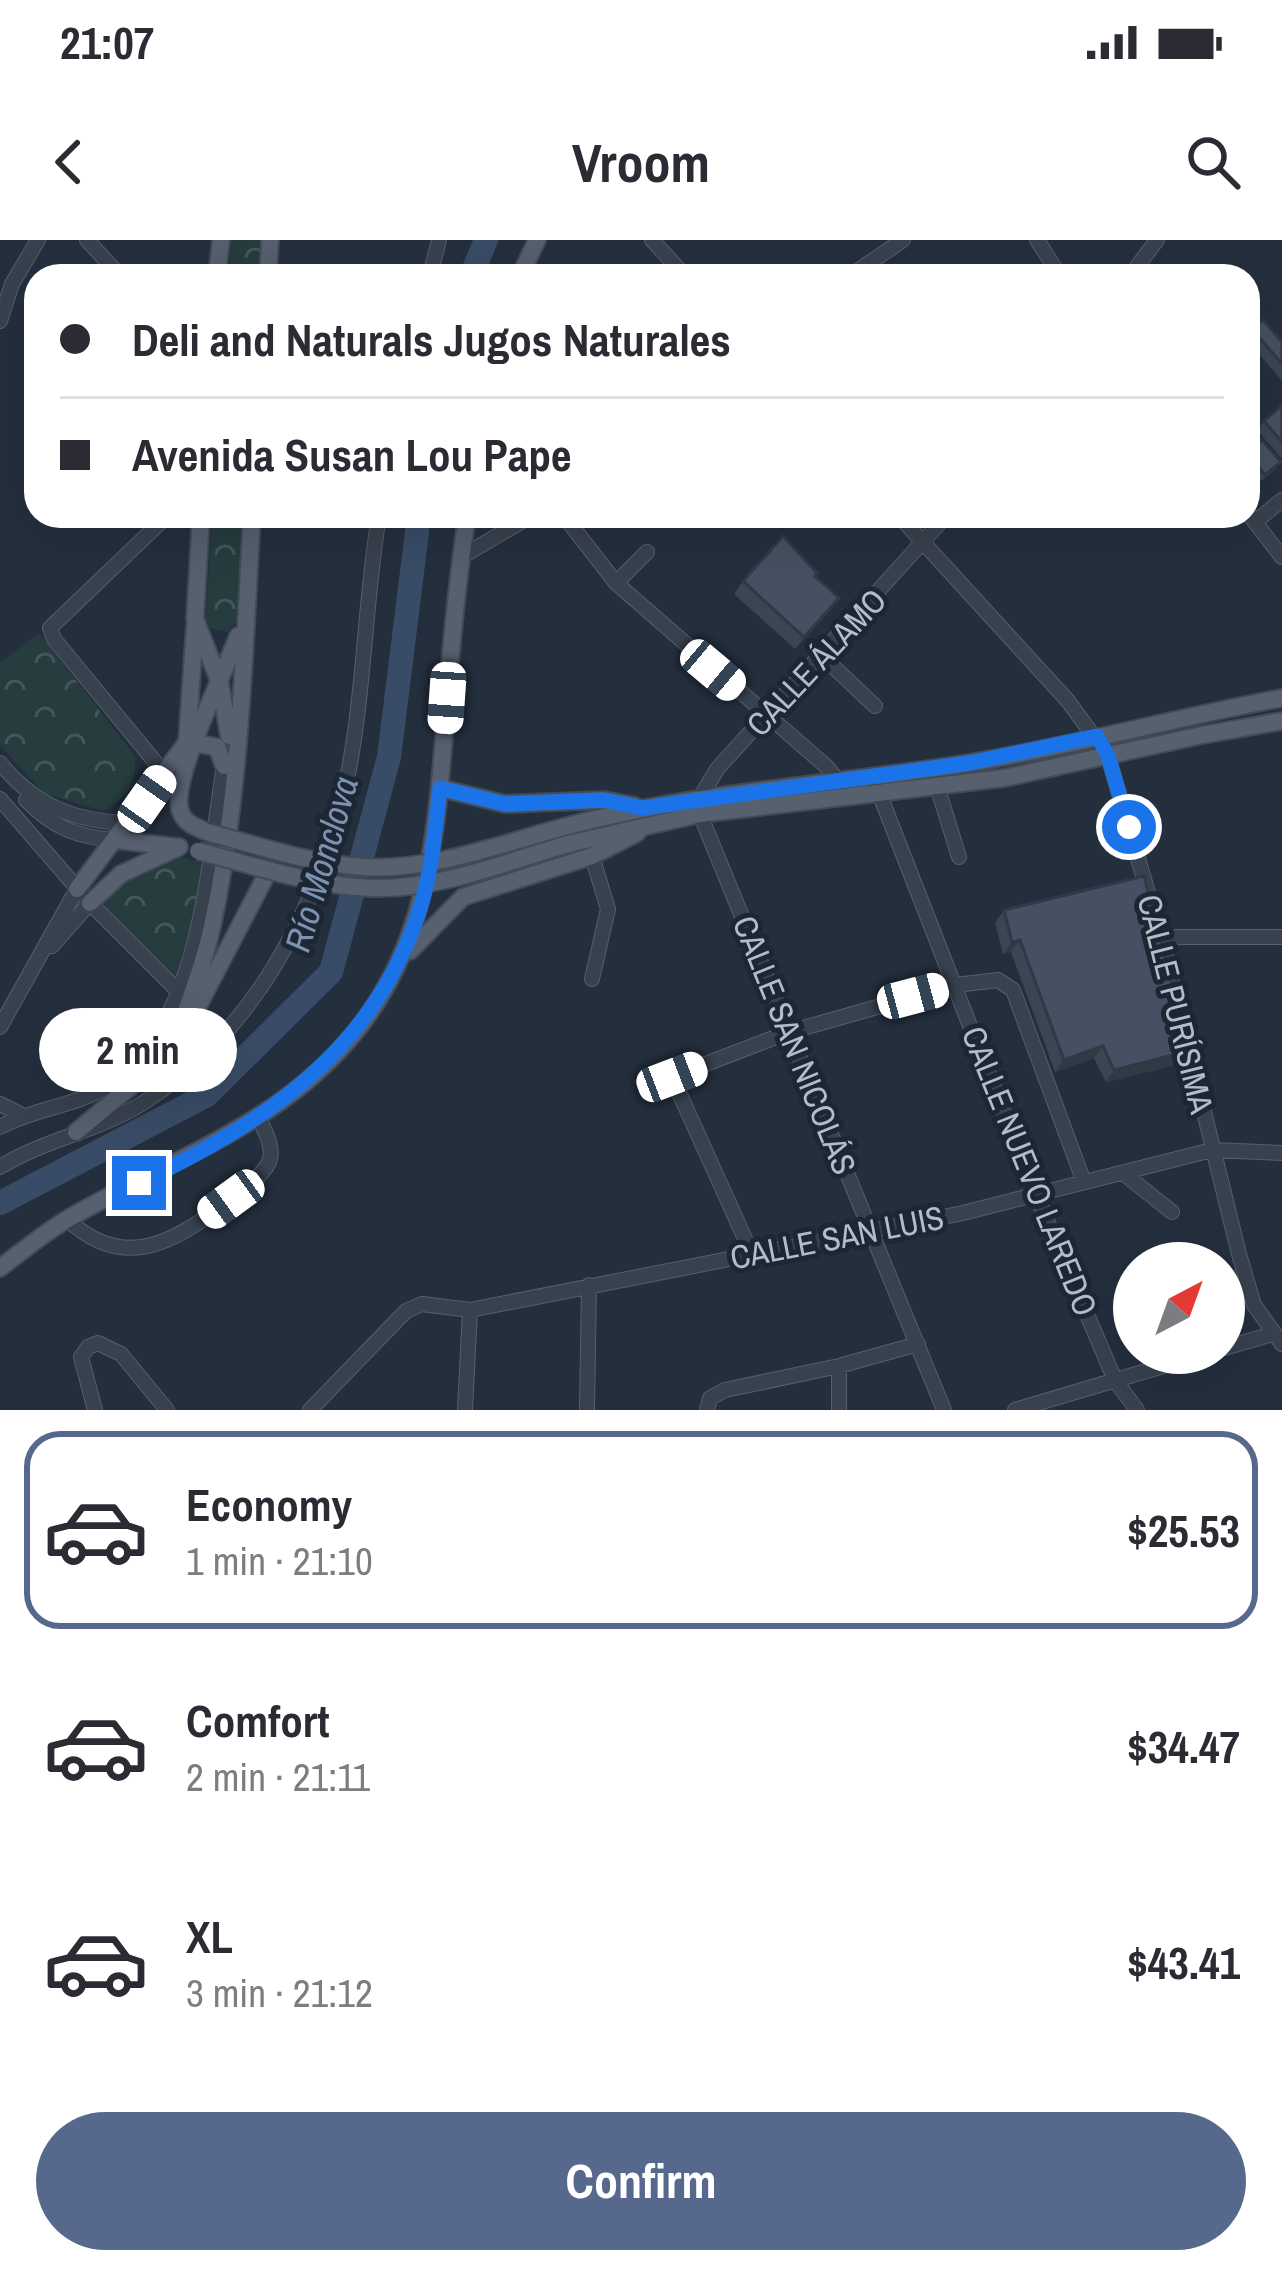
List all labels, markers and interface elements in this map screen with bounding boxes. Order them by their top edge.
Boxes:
text: 21:07 [60,12,154,73]
text: Vroom [572,126,710,199]
icon: back [36,129,102,195]
icon: search [1180,129,1246,195]
text: Deli and Naturals Jugos Naturales [132,309,731,370]
text: Avenida Susan Lou Pape [132,424,572,485]
street label: CALLE ÁLAMO [736,579,896,745]
car [674,633,752,707]
car [427,661,467,735]
car [112,759,182,839]
water label: Río Monclova [273,771,369,957]
route start [1102,800,1156,854]
street label: CALLE PURÍSIMA [1128,890,1225,1119]
street label: CALLE SAN NICOLÁS [723,909,867,1181]
car [874,969,952,1023]
callout: 2 min [40,1009,238,1093]
street label: CALLE NUEVO LAREDO [952,1020,1108,1322]
text: 2 min [96,1024,180,1076]
car [632,1047,712,1107]
route end [112,1156,166,1210]
car [191,1163,271,1235]
street label: CALLE SAN LUIS [726,1195,948,1279]
north arrow [1113,1242,1245,1374]
map controls [1113,1242,1245,1374]
text: Economy [186,1474,352,1535]
icon: car [42,1476,150,1584]
text: $25.53 [1127,1500,1240,1561]
text: 1 min · 21:10 [186,1535,373,1587]
text: Comfort [186,1690,329,1751]
icon: car [42,1692,150,1800]
text: $34.47 [1127,1716,1240,1777]
text: 2 min · 21:11 [186,1751,370,1803]
text: XL [186,1906,233,1967]
icon: car [42,1908,150,2016]
text: $43.41 [1127,1932,1240,1993]
text: 3 min · 21:12 [186,1967,373,2019]
button: Confirm [36,2112,1246,2250]

